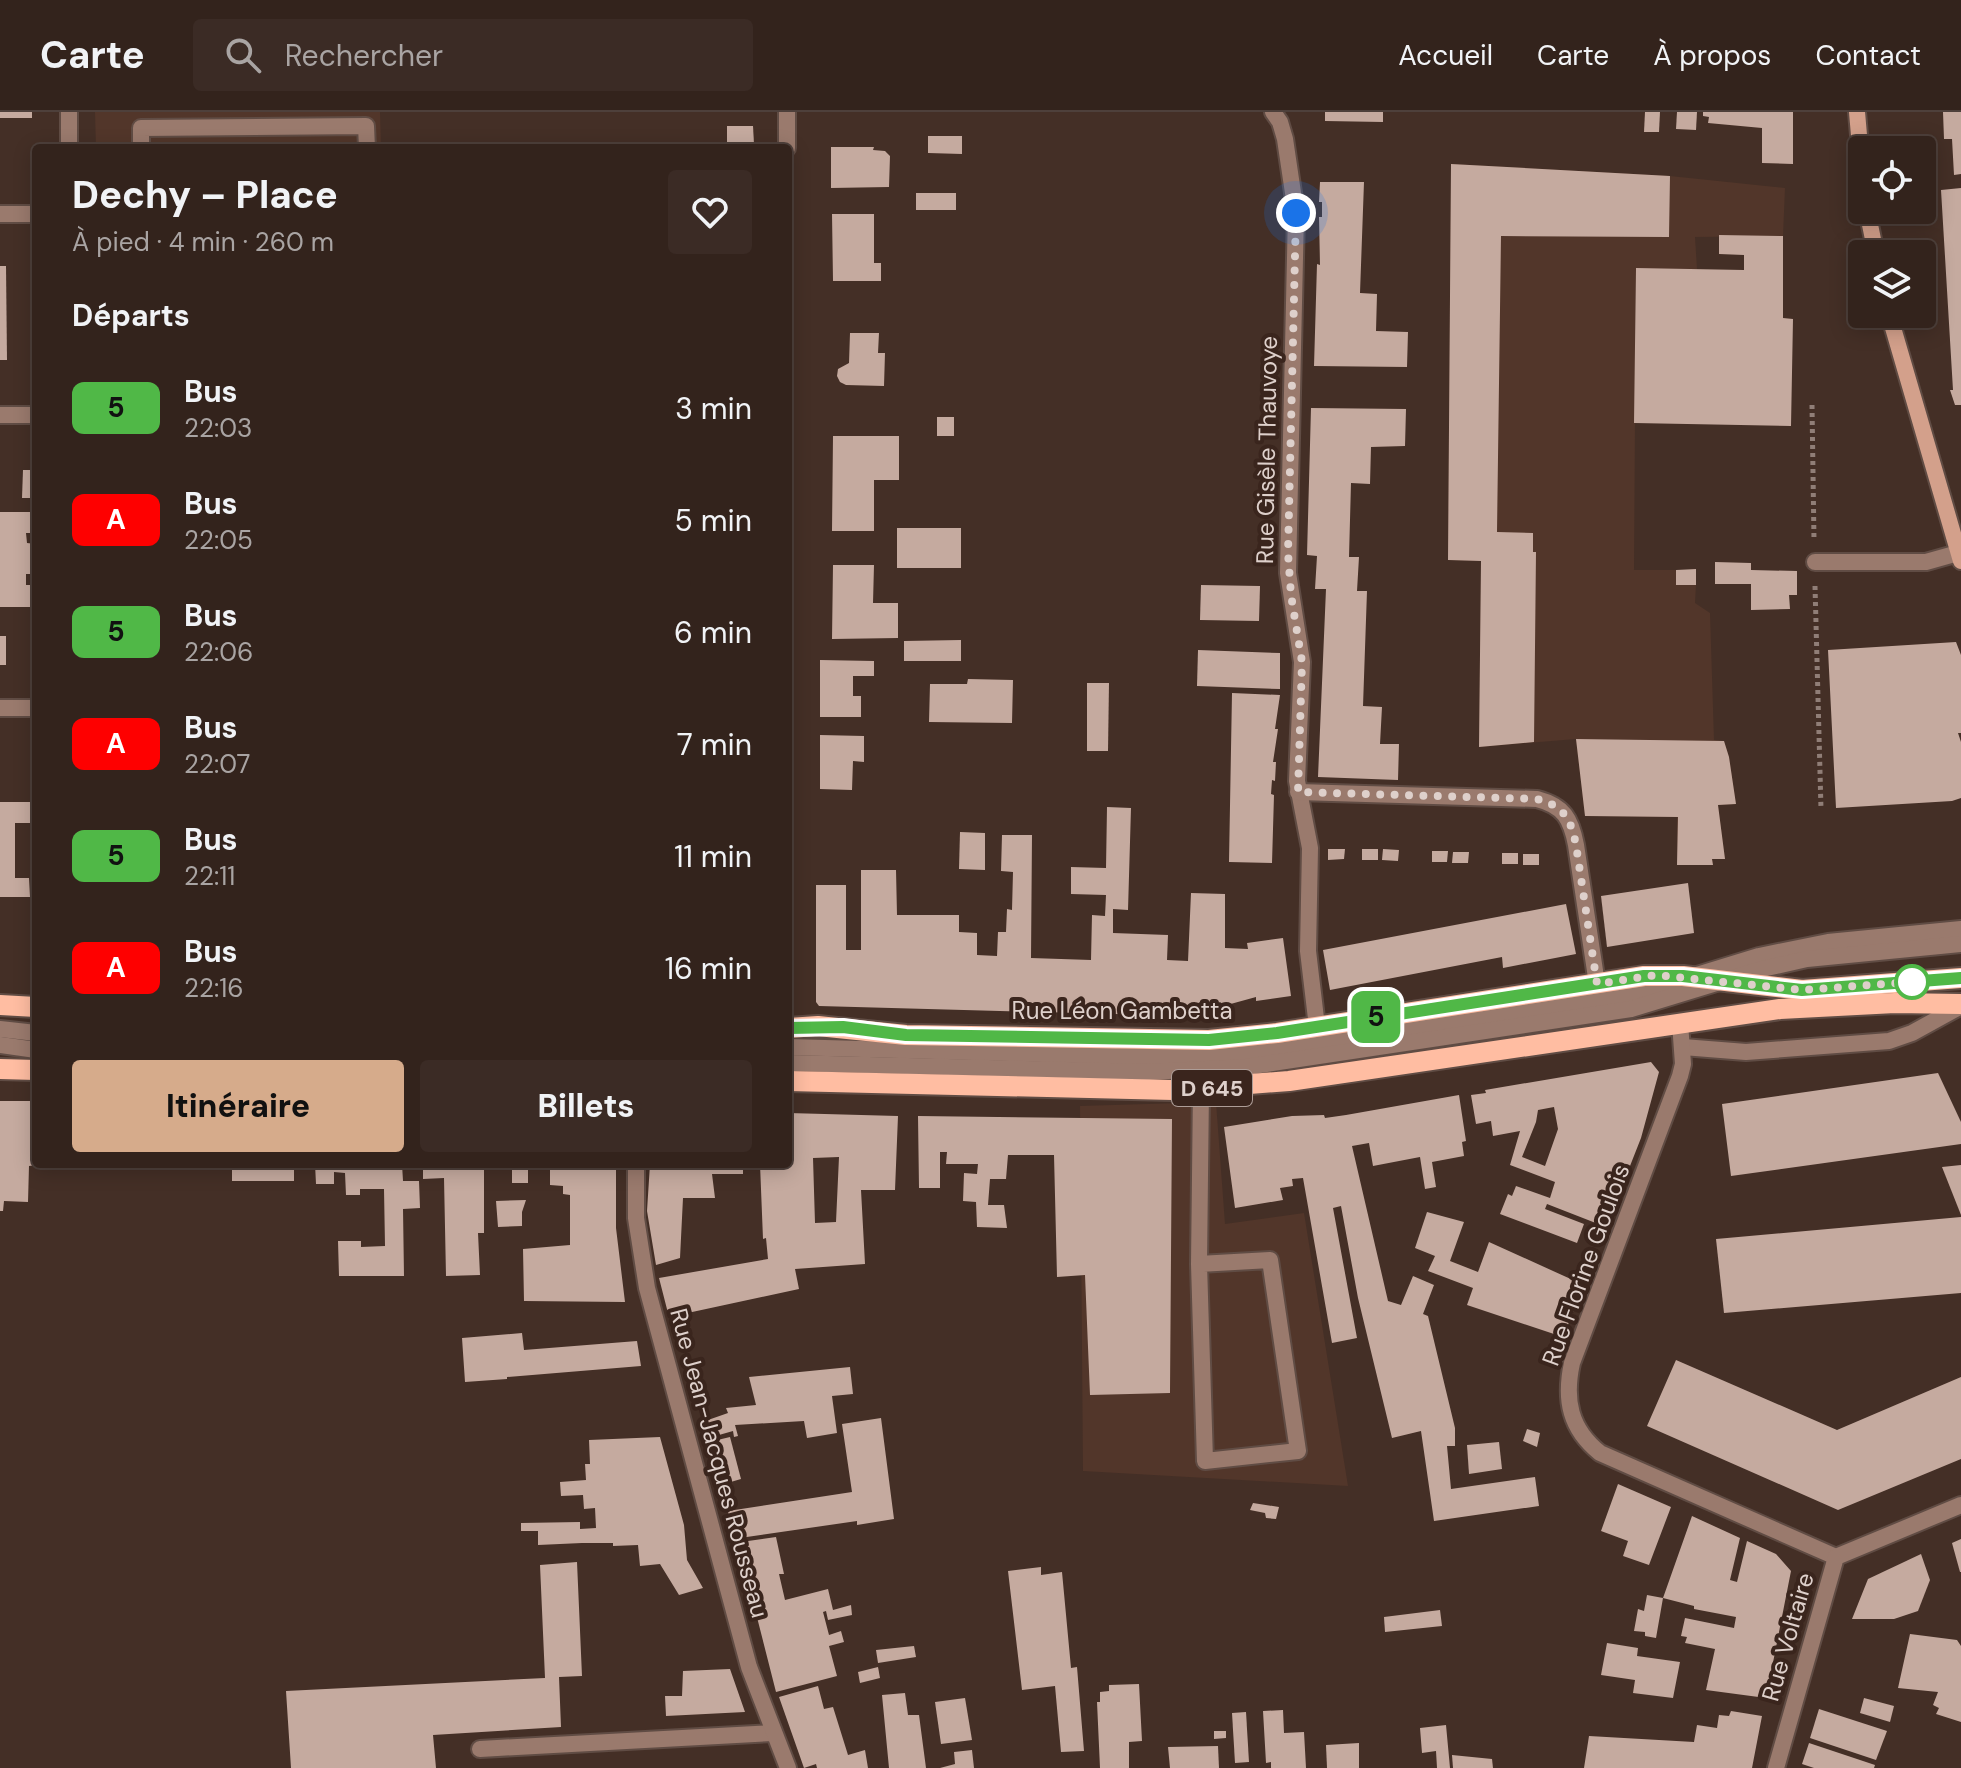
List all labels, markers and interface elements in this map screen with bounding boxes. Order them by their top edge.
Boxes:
search box [193,19,753,91]
text: Carte [40,30,145,80]
icon: search [221,33,265,77]
text: Rechercher [285,36,443,75]
text: Accueil [1398,37,1493,74]
text: Carte [1537,37,1609,74]
text: À propos [1653,37,1771,74]
text: Contact [1815,37,1921,74]
map controls [1848,136,1936,328]
button: locate [1848,136,1936,224]
text: Dechy – Place [72,170,338,220]
button: heart [668,170,752,254]
your location [1276,193,1316,233]
text: À pied · 4 min · 260 m [72,225,334,259]
button: layers [1848,240,1936,328]
text: Départs [72,296,190,335]
street label: Rue Gisèle Thauvoye [1249,336,1284,564]
text: Bus [184,372,238,411]
text: 5 [107,389,125,426]
text: 3 min [675,389,752,428]
text: 22:03 [184,411,252,445]
text: Bus [184,484,238,523]
text: A [106,501,126,538]
text: 5 min [675,501,752,540]
text: 22:05 [184,523,253,557]
text: Bus [184,596,238,635]
text: 5 [107,613,125,650]
text: 6 min [674,613,752,652]
text: 22:06 [184,635,253,669]
text: Bus [184,708,238,747]
text: A [106,725,126,762]
text: 7 min [677,725,752,764]
text: 22:07 [184,747,251,781]
text: Bus [184,820,238,859]
text: 5 [107,837,125,874]
text: 11 min [674,837,752,876]
text: 22:11 [184,859,235,893]
text: Bus [184,932,238,971]
text: A [106,949,126,986]
text: 16 min [665,949,752,988]
unlabelled marker [1895,965,1929,999]
text: 22:16 [184,971,244,1005]
line badge: 5 [1350,991,1402,1043]
street label: Rue Léon Gambetta [1012,995,1232,1026]
text: 5 [1367,998,1385,1035]
button: Itinéraire [72,1060,404,1152]
button: Billets [420,1060,752,1152]
road number: D 645 [1172,1070,1252,1106]
street label: Rue Florine Goulois [1535,1160,1636,1370]
street label: Rue Jean-Jacques Rousseau [663,1305,776,1621]
street label: Rue Voltaire [1754,1569,1821,1705]

